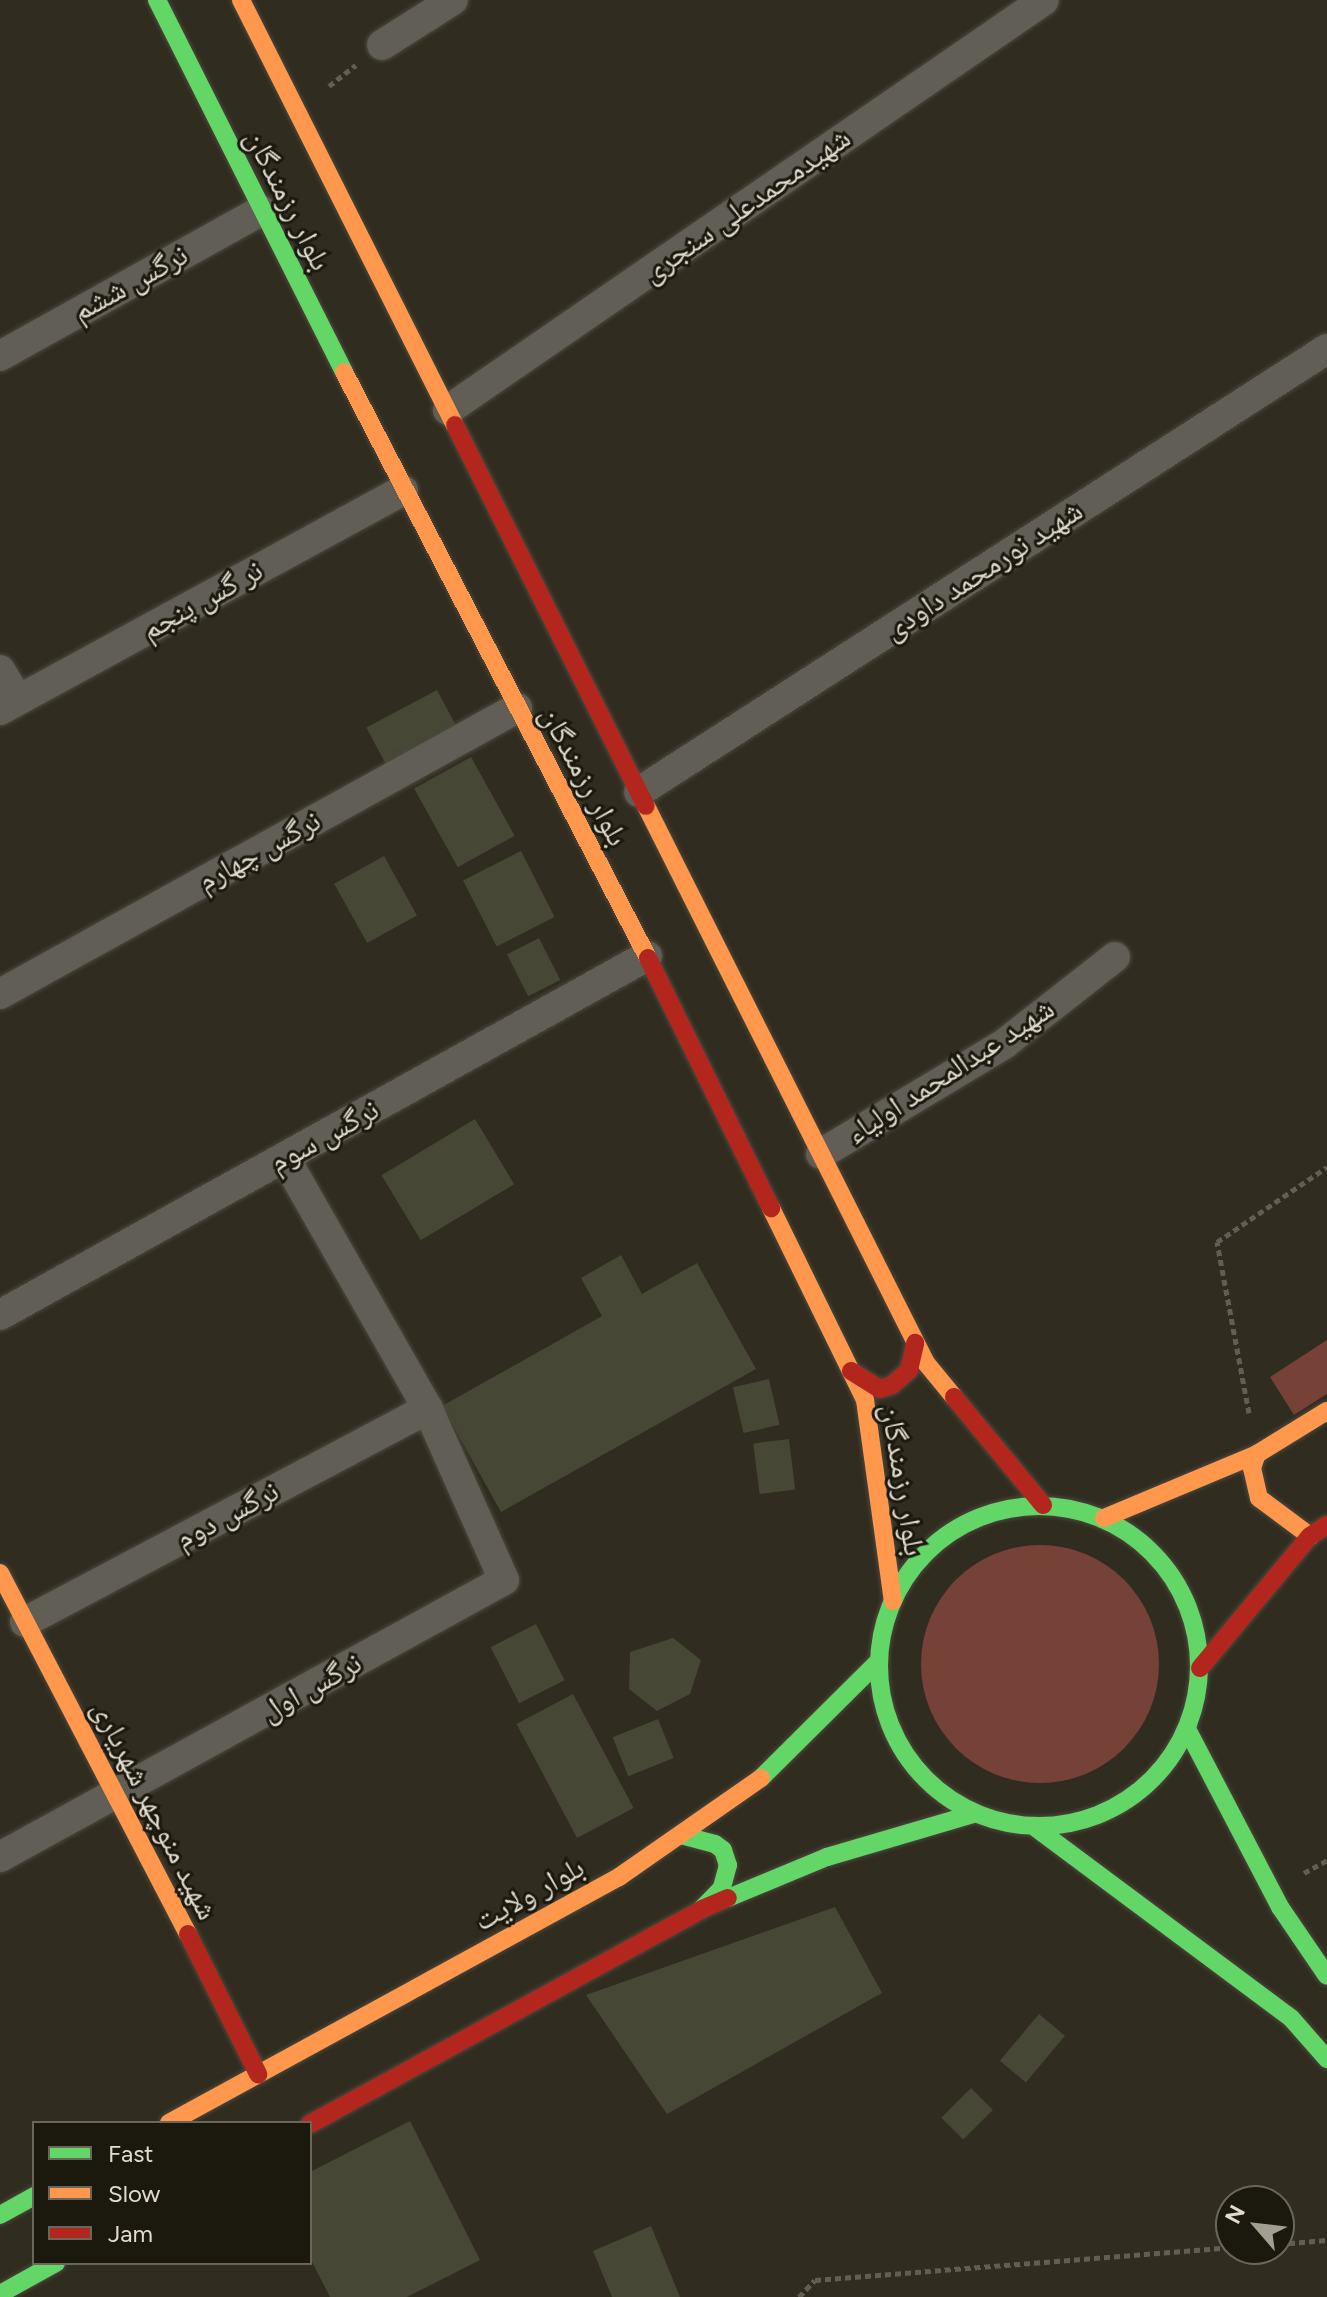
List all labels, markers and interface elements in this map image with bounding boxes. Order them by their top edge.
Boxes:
street label: شهیدمحمدعلی سنجری [635,120,857,290]
street label: بلوار رزمندگان [237,124,339,276]
street label: نرگس ششم [66,237,194,329]
street label: شهید نورمحمد داودی [877,492,1089,648]
street label: نر گس پنجم [135,552,269,648]
street label: بلوار رزمندگان [532,700,636,852]
street label: نرگس چهارم [191,803,327,899]
street label: شهید عبدالمحمد اولیاء [839,990,1061,1152]
street label: نرگس سوم [263,1091,385,1181]
street label: بلوار رزمندگان [873,1402,933,1558]
street label: نرگس دوم [169,1473,285,1557]
street label: نرگس اول [254,1645,368,1729]
street label: شهید منوچهر شهریاری [84,1694,226,1926]
street label: بلوار ولایت [468,1849,590,1939]
legend [32,2121,312,2265]
text: Fast [108,2139,153,2168]
text: Slow [108,2179,160,2208]
north arrow [1215,2185,1295,2265]
text: N [1219,2201,1251,2228]
text: Jam [108,2219,153,2248]

